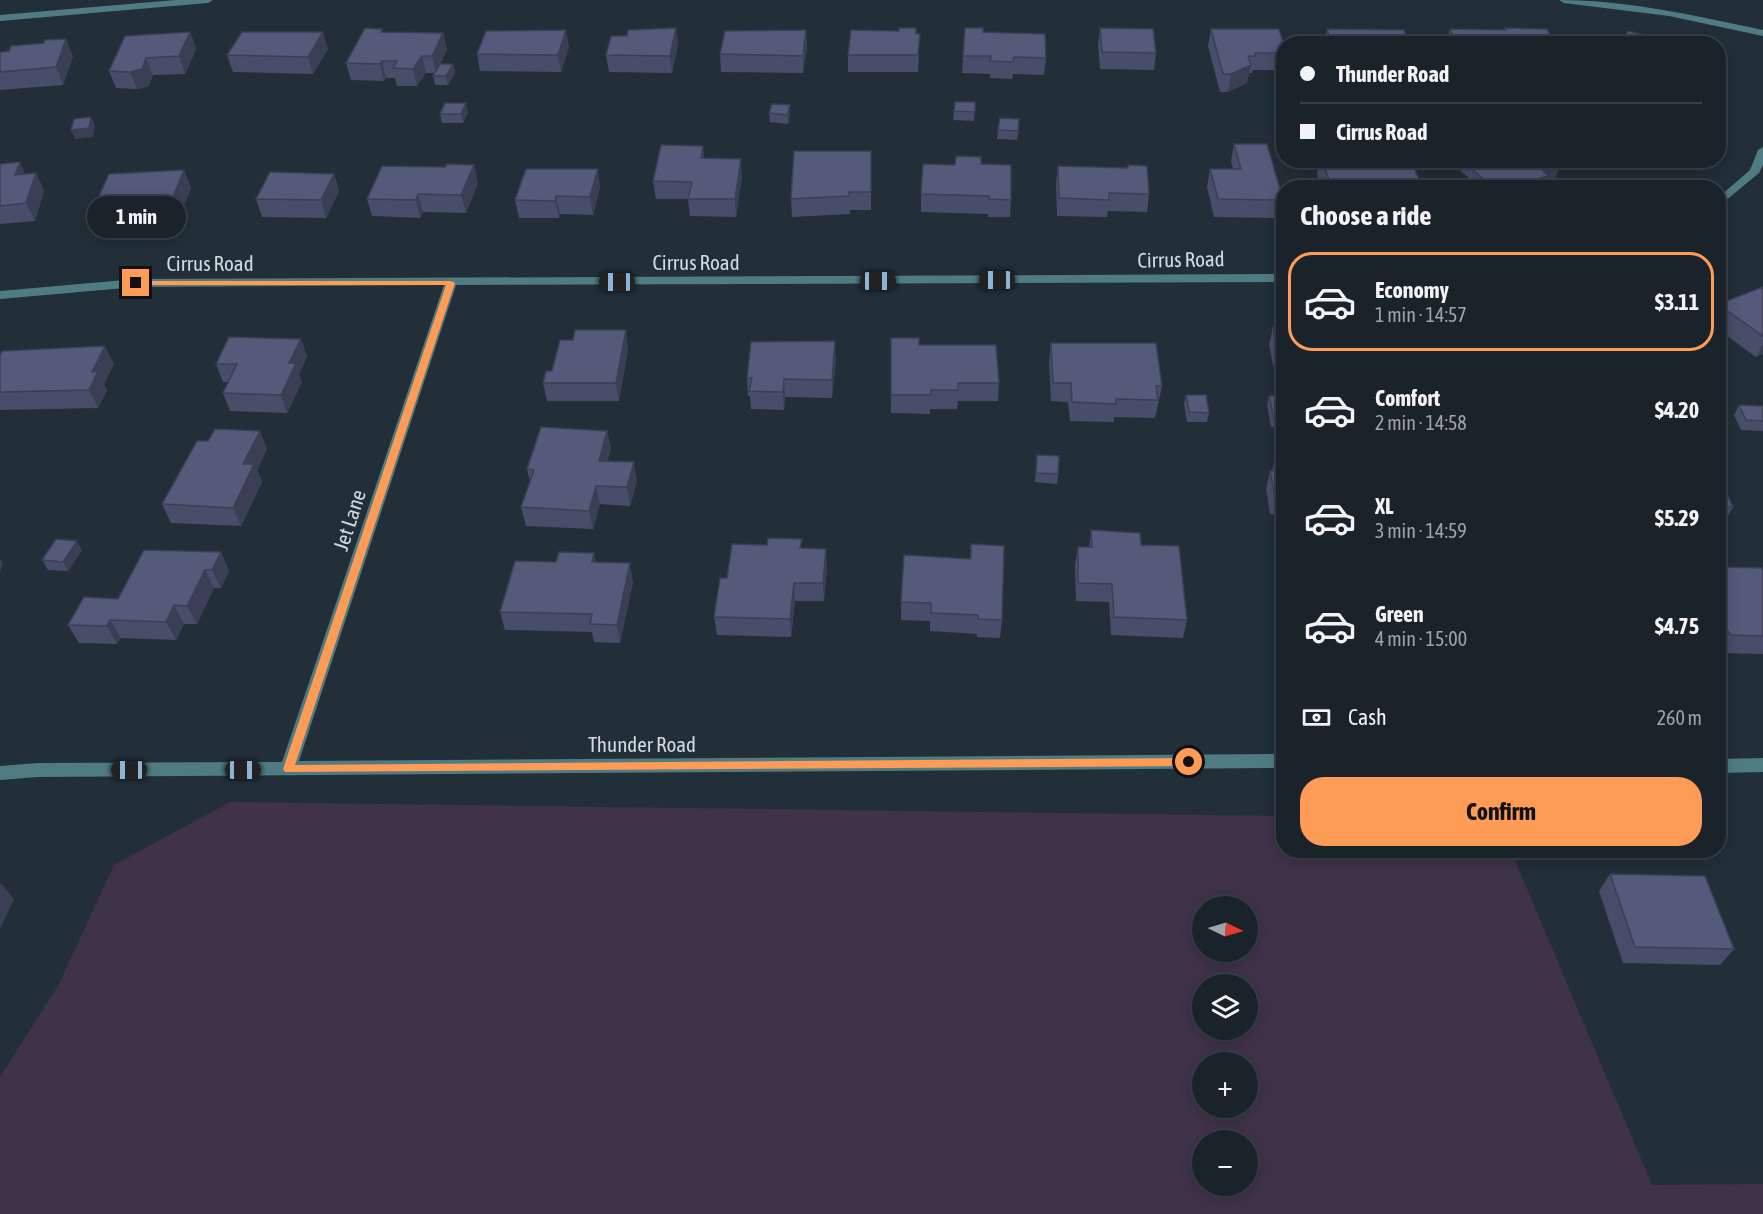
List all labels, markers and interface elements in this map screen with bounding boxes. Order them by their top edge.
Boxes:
text: Thunder Road [1336,61,1449,87]
text: Cirrus Road [1336,119,1427,145]
callout: 1 min [86,196,186,238]
text: Choose a ride [1300,200,1432,231]
text: 1 min [116,205,157,228]
street label: Cirrus Road [1137,246,1225,272]
street label: Cirrus Road [652,250,740,274]
street label: Cirrus Road [166,251,254,275]
route end [122,269,149,296]
car [979,271,1015,289]
car [860,272,896,290]
car [599,273,635,291]
icon: car [1303,275,1357,329]
text: Economy [1375,277,1449,303]
text: $3.11 [1655,289,1699,315]
text: 1 min · 14:57 [1375,303,1467,326]
icon: car [1303,383,1357,437]
text: Comfort [1375,385,1440,411]
text: $4.20 [1655,397,1699,423]
text: 2 min · 14:58 [1375,411,1467,434]
street label: Jet Lane [328,486,370,554]
icon: car [1303,491,1357,545]
text: XL [1375,493,1393,519]
text: $5.29 [1655,505,1699,531]
text: 3 min · 14:59 [1375,519,1467,542]
icon: car [1303,599,1357,653]
text: Green [1375,601,1424,627]
text: $4.75 [1655,613,1699,639]
text: 4 min · 15:00 [1375,627,1467,650]
icon: cash [1300,701,1333,734]
text: Cash [1348,704,1387,730]
text: 260 m [1657,706,1702,729]
street label: Thunder Road [588,732,696,756]
route start [1175,748,1202,775]
car [111,761,147,779]
car [225,761,261,779]
button: Confirm [1300,777,1702,846]
north arrow [1192,896,1258,962]
map controls [1192,896,1258,1196]
button: layers [1192,974,1258,1040]
button: + [1192,1052,1258,1118]
button: − [1192,1130,1258,1196]

